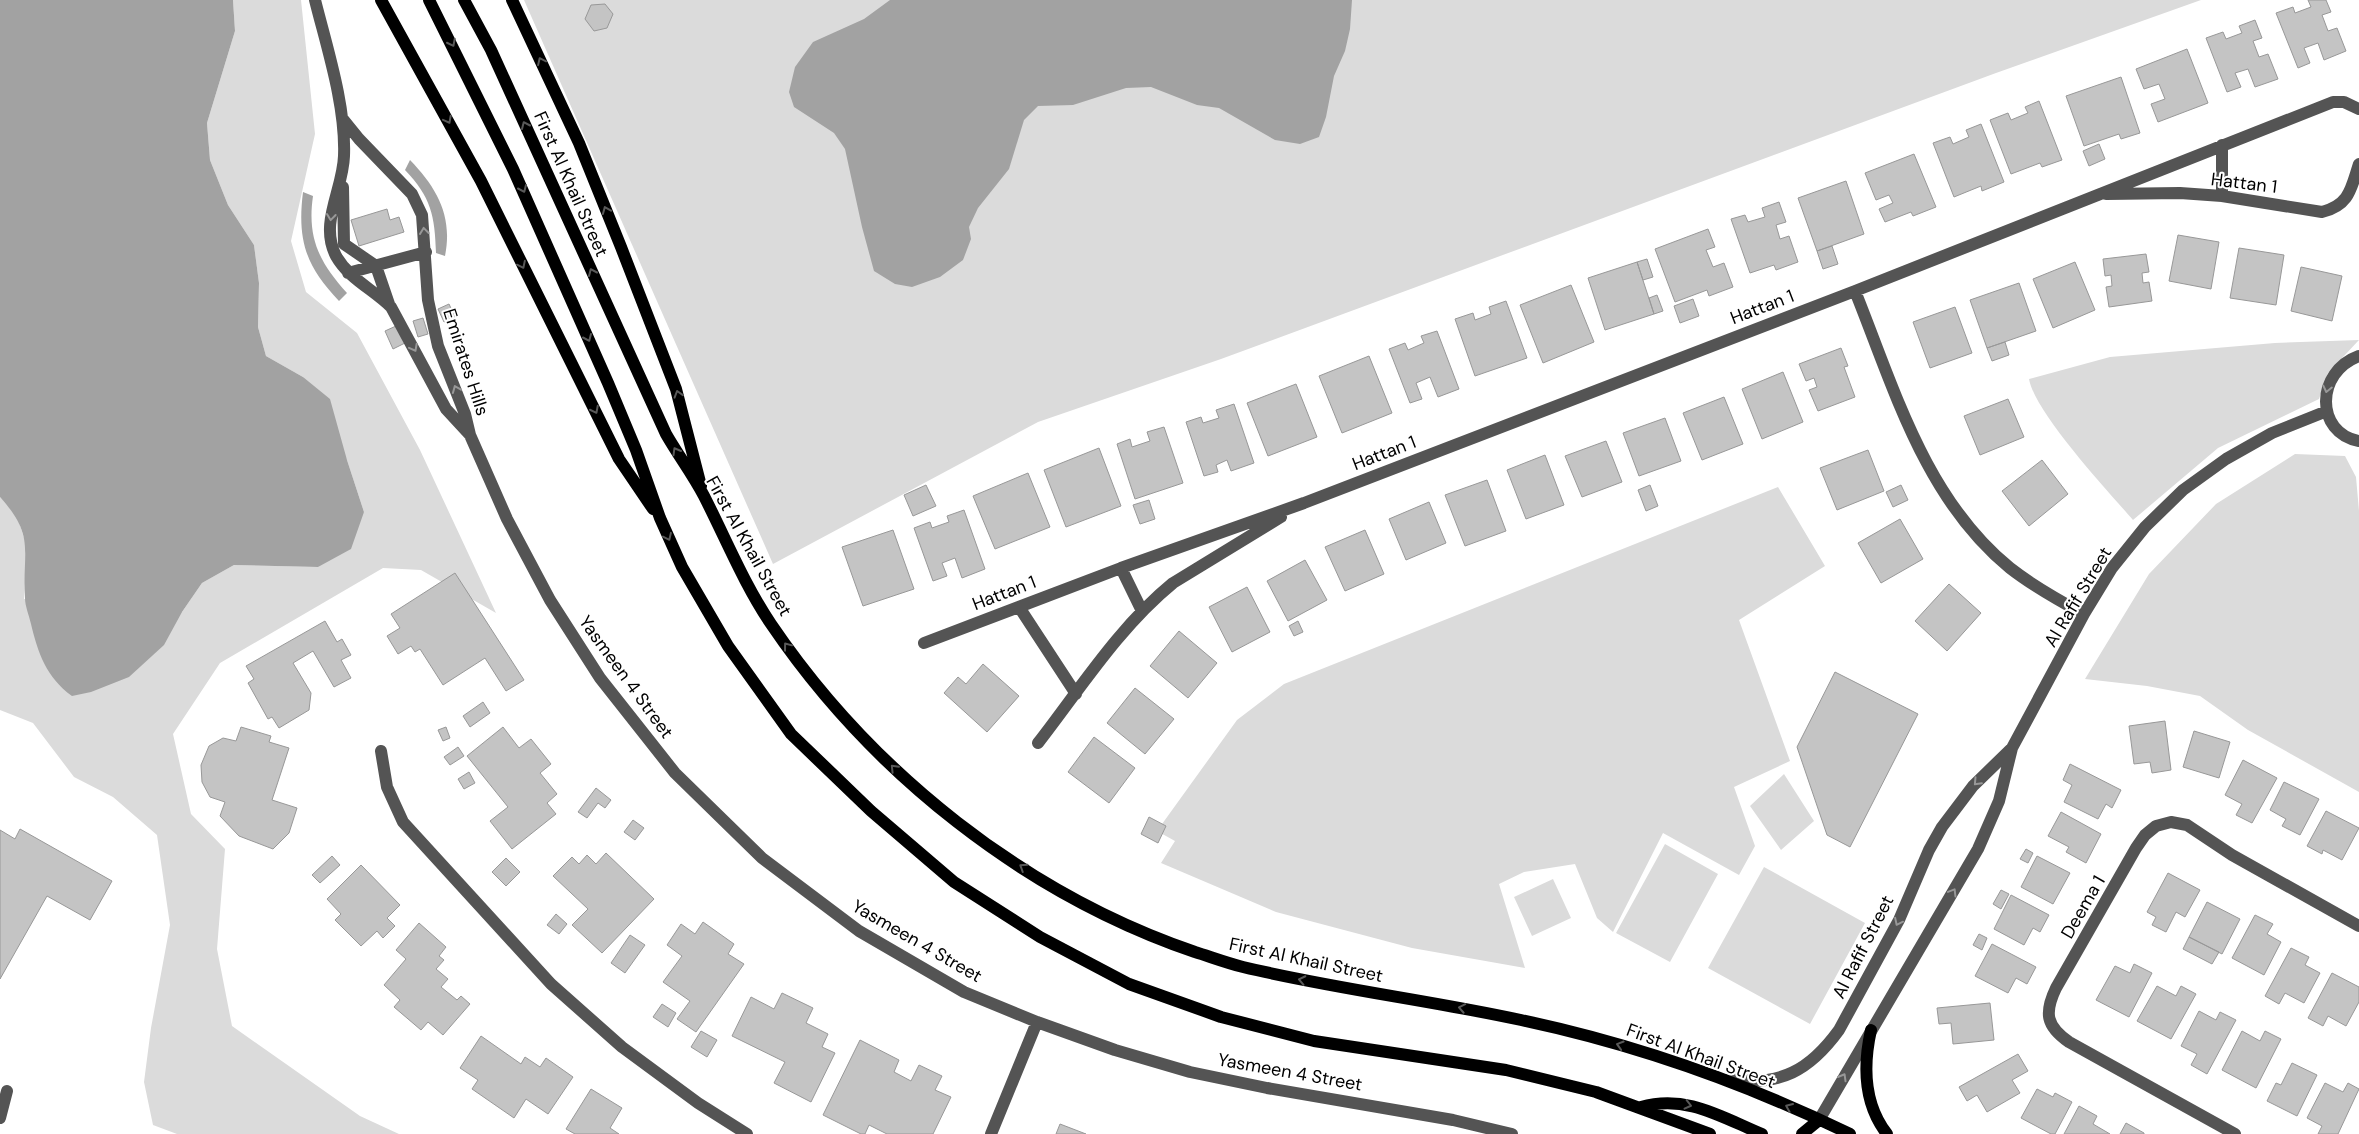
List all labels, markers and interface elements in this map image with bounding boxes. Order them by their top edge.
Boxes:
one-way arrow [446,38,456,47]
one-way arrow [537,57,548,66]
street label: First Al Khail Street [528,108,614,260]
one-way arrow [442,115,452,124]
one-way arrow [520,121,531,130]
street label: Hattan 1 [2210,167,2278,199]
one-way arrow [516,184,527,193]
one-way arrow [602,206,612,215]
one-way arrow [326,214,337,222]
one-way arrow [419,227,430,235]
one-way arrow [515,260,526,269]
one-way arrow [588,268,599,277]
street label: Hattan 1 [1727,284,1797,330]
street label: Emirates Hills [437,305,495,419]
one-way arrow [581,333,592,342]
one-way arrow [408,343,418,352]
one-way arrow [451,385,462,394]
one-way arrow [2322,385,2333,394]
one-way arrow [673,390,683,399]
one-way arrow [589,405,599,414]
street label: Hattan 1 [1349,430,1419,476]
one-way arrow [672,448,682,457]
street label: First Al Khail Street [701,472,797,620]
one-way arrow [662,532,672,541]
street label: Al Rafif Street [2039,542,2117,652]
street label: Hattan 1 [969,570,1039,616]
street label: Yasmeen 4 Street [573,611,679,743]
one-way arrow [785,643,793,652]
one-way arrow [891,765,900,774]
one-way arrow [1974,776,1983,785]
one-way arrow [1019,864,1028,873]
street label: Deema 1 [2055,871,2111,943]
one-way arrow [1946,889,1956,898]
street label: Al Rafif Street [1827,891,1899,1003]
street label: Yasmeen 4 Street [848,894,986,988]
one-way arrow [1894,917,1904,926]
street label: First Al Khail Street [1227,932,1385,988]
one-way arrow [1298,975,1307,986]
one-way arrow [1458,1004,1467,1014]
street label: First Al Khail Street [1623,1018,1779,1094]
one-way arrow [1617,1041,1625,1051]
street label: Yasmeen 4 Street [1216,1047,1364,1097]
one-way arrow [1836,1073,1846,1082]
one-way arrow [1684,1099,1692,1109]
one-way arrow [1785,1102,1794,1113]

